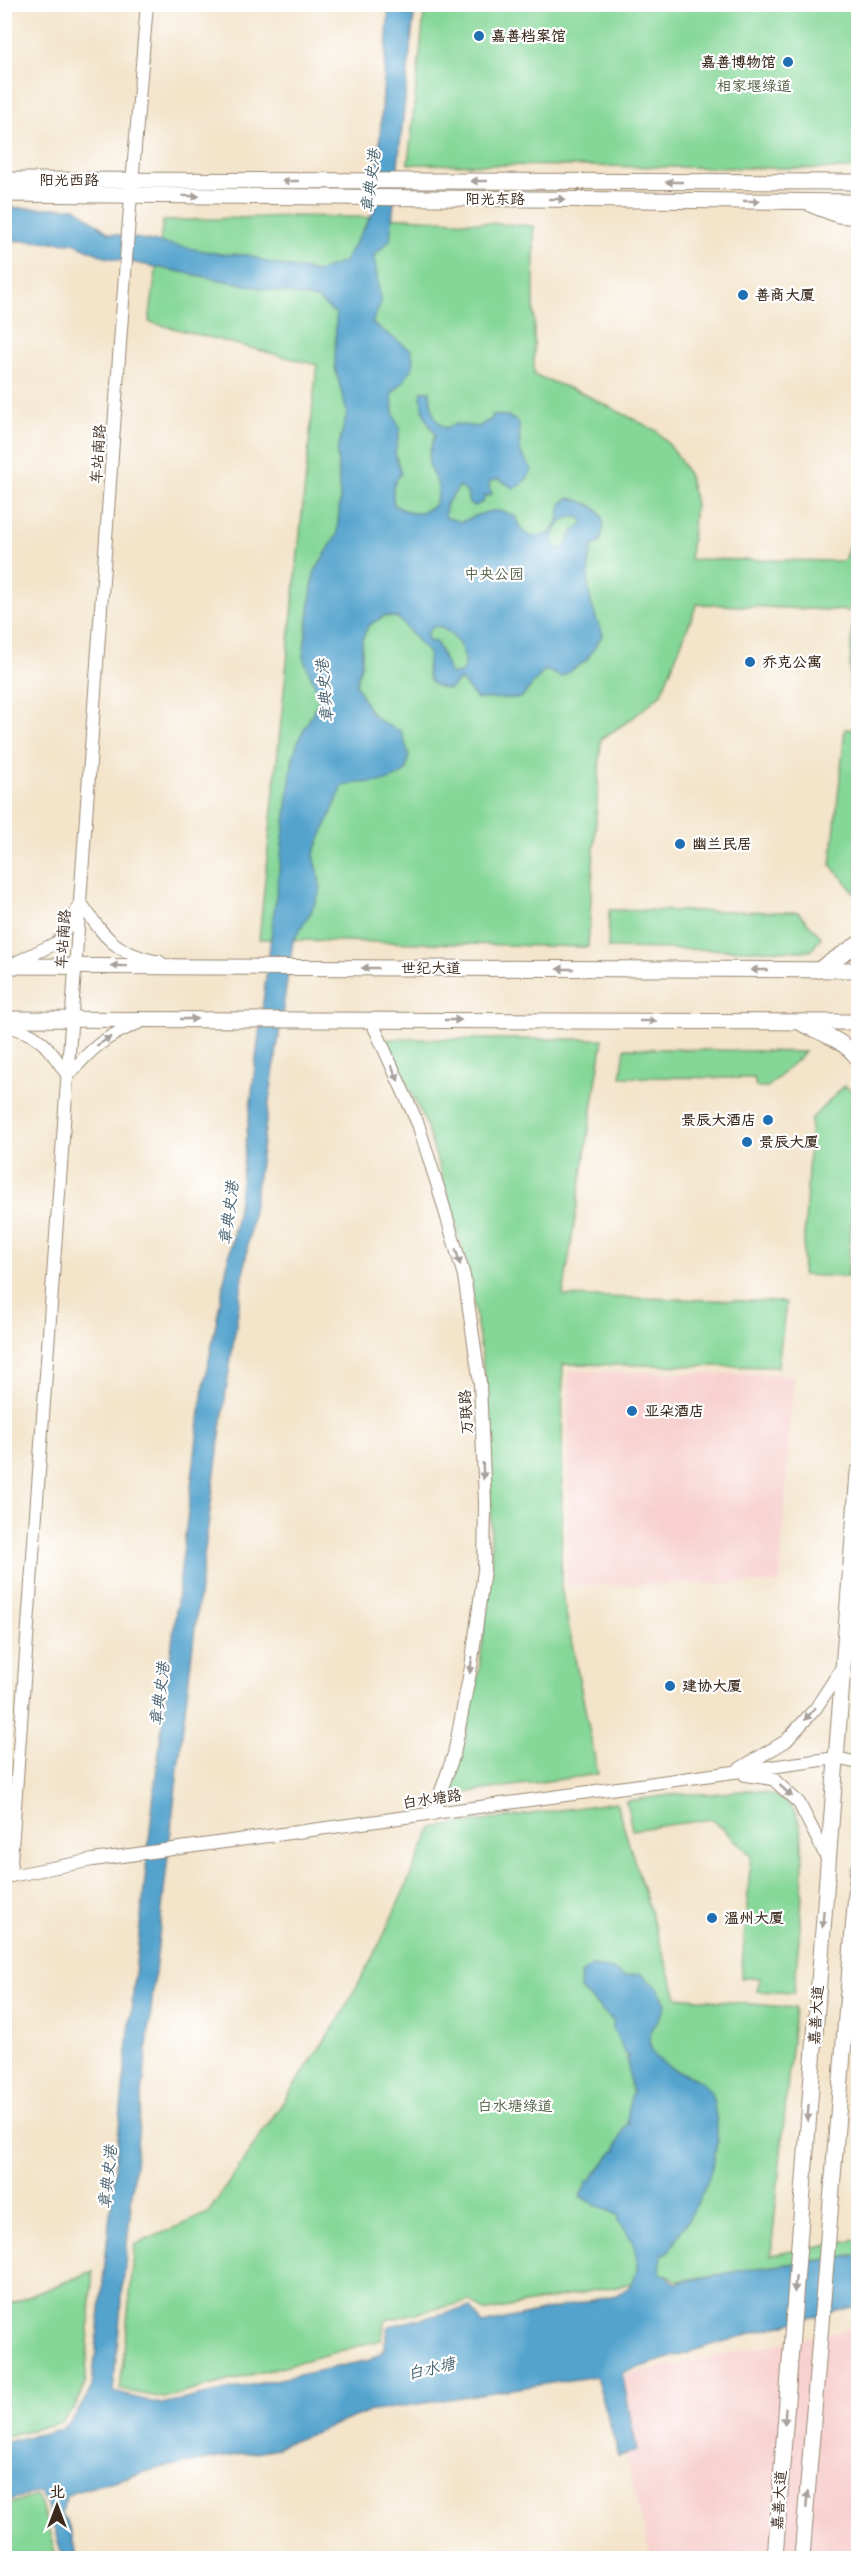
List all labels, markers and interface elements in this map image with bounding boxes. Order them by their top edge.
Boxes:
place label: 嘉善档案馆 [491,27,566,46]
marker: 嘉善档案馆 [472,29,486,43]
place label: 嘉善博物馆 [701,53,776,72]
marker: 嘉善博物馆 [781,55,795,69]
park label: 相家堰绿道 [716,77,792,96]
water label: 章典史港 [358,146,385,214]
street label: 阳光西路 [39,171,99,190]
one-way arrow [280,176,299,186]
one-way arrow [470,176,489,186]
one-way arrow [665,177,684,187]
street label: 阳光东路 [465,190,525,209]
one-way arrow [181,191,200,201]
one-way arrow [547,194,566,204]
one-way arrow [742,196,761,206]
place label: 善商大厦 [755,286,815,305]
marker: 善商大厦 [736,288,750,302]
street label: 车站南路 [87,423,110,485]
park label: 中央公园 [464,565,524,584]
place label: 乔克公寓 [762,653,822,672]
marker: 乔克公寓 [743,655,757,669]
water label: 章典史港 [313,656,338,724]
place label: 幽兰民居 [692,835,752,854]
marker: 幽兰民居 [673,837,687,851]
street label: 车站南路 [52,908,75,970]
street label: 世纪大道 [401,959,461,978]
one-way arrow [109,961,128,971]
one-way arrow [360,963,379,973]
one-way arrow [555,964,574,974]
one-way arrow [750,965,769,975]
one-way arrow [179,1014,198,1024]
one-way arrow [444,1015,463,1025]
one-way arrow [639,1016,658,1026]
one-way arrow [96,1035,112,1046]
one-way arrow [390,1065,400,1083]
place label: 景辰大酒店 [681,1111,756,1130]
marker: 景辰大酒店 [761,1113,775,1127]
place label: 景辰大厦 [759,1133,819,1152]
marker: 景辰大厦 [740,1135,754,1149]
water label: 章典史港 [216,1178,243,1246]
one-way arrow [454,1248,463,1266]
street label: 万联路 [456,1389,477,1435]
place label: 亚朵酒店 [644,1402,704,1421]
marker: 亚朵酒店 [625,1404,639,1418]
one-way arrow [479,1462,488,1481]
one-way arrow [466,1656,475,1675]
water label: 章典史港 [147,1659,174,1727]
place label: 建协大厦 [682,1677,742,1696]
marker: 建协大厦 [663,1679,677,1693]
one-way arrow [804,1706,817,1721]
one-way arrow [778,1784,793,1797]
street label: 白水塘路 [401,1786,463,1813]
place label: 温州大厦 [724,1909,784,1928]
one-way arrow [819,1909,828,1928]
marker: 温州大厦 [705,1911,719,1925]
street label: 嘉善大道 [805,1984,828,2046]
park label: 白水塘绿道 [477,2097,553,2116]
one-way arrow [803,2104,813,2123]
water label: 章典史港 [96,2142,121,2210]
one-way arrow [790,2274,800,2293]
water label: 白水塘 [406,2354,459,2384]
one-way arrow [780,2406,789,2425]
street label: 嘉善大道 [768,2469,791,2531]
north arrow [27,2476,87,2536]
text: 北 [49,2483,65,2502]
one-way arrow [802,2491,812,2510]

